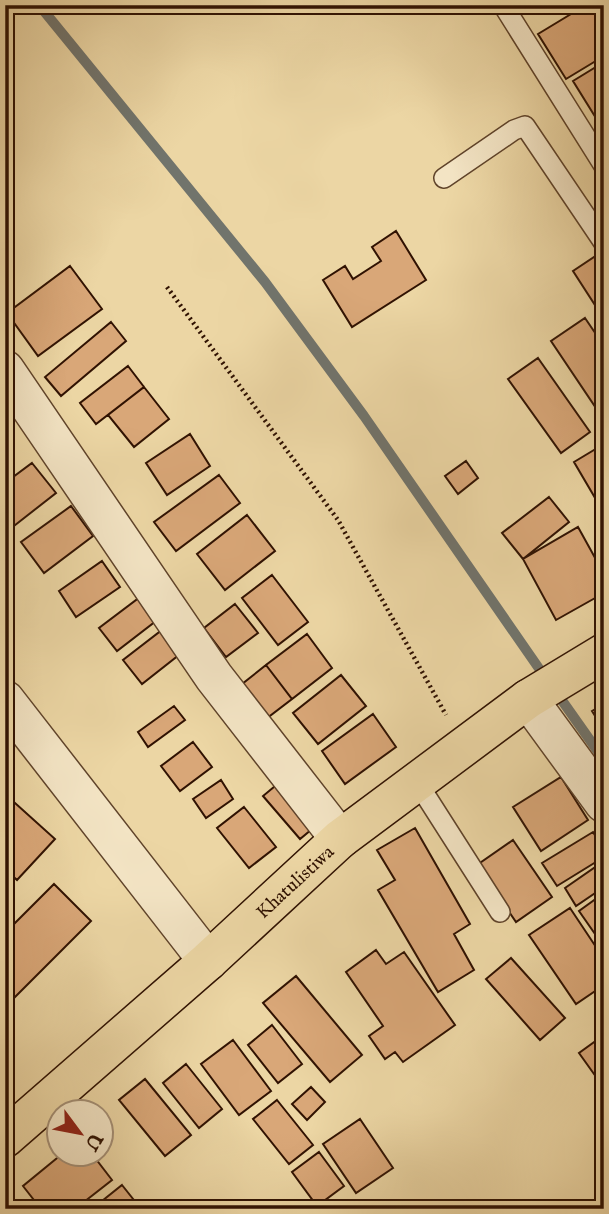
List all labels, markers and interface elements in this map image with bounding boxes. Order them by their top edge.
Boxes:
street label: Khatulistiwa [252,840,340,925]
north arrow [46,1098,116,1168]
text: U [78,1127,108,1155]

